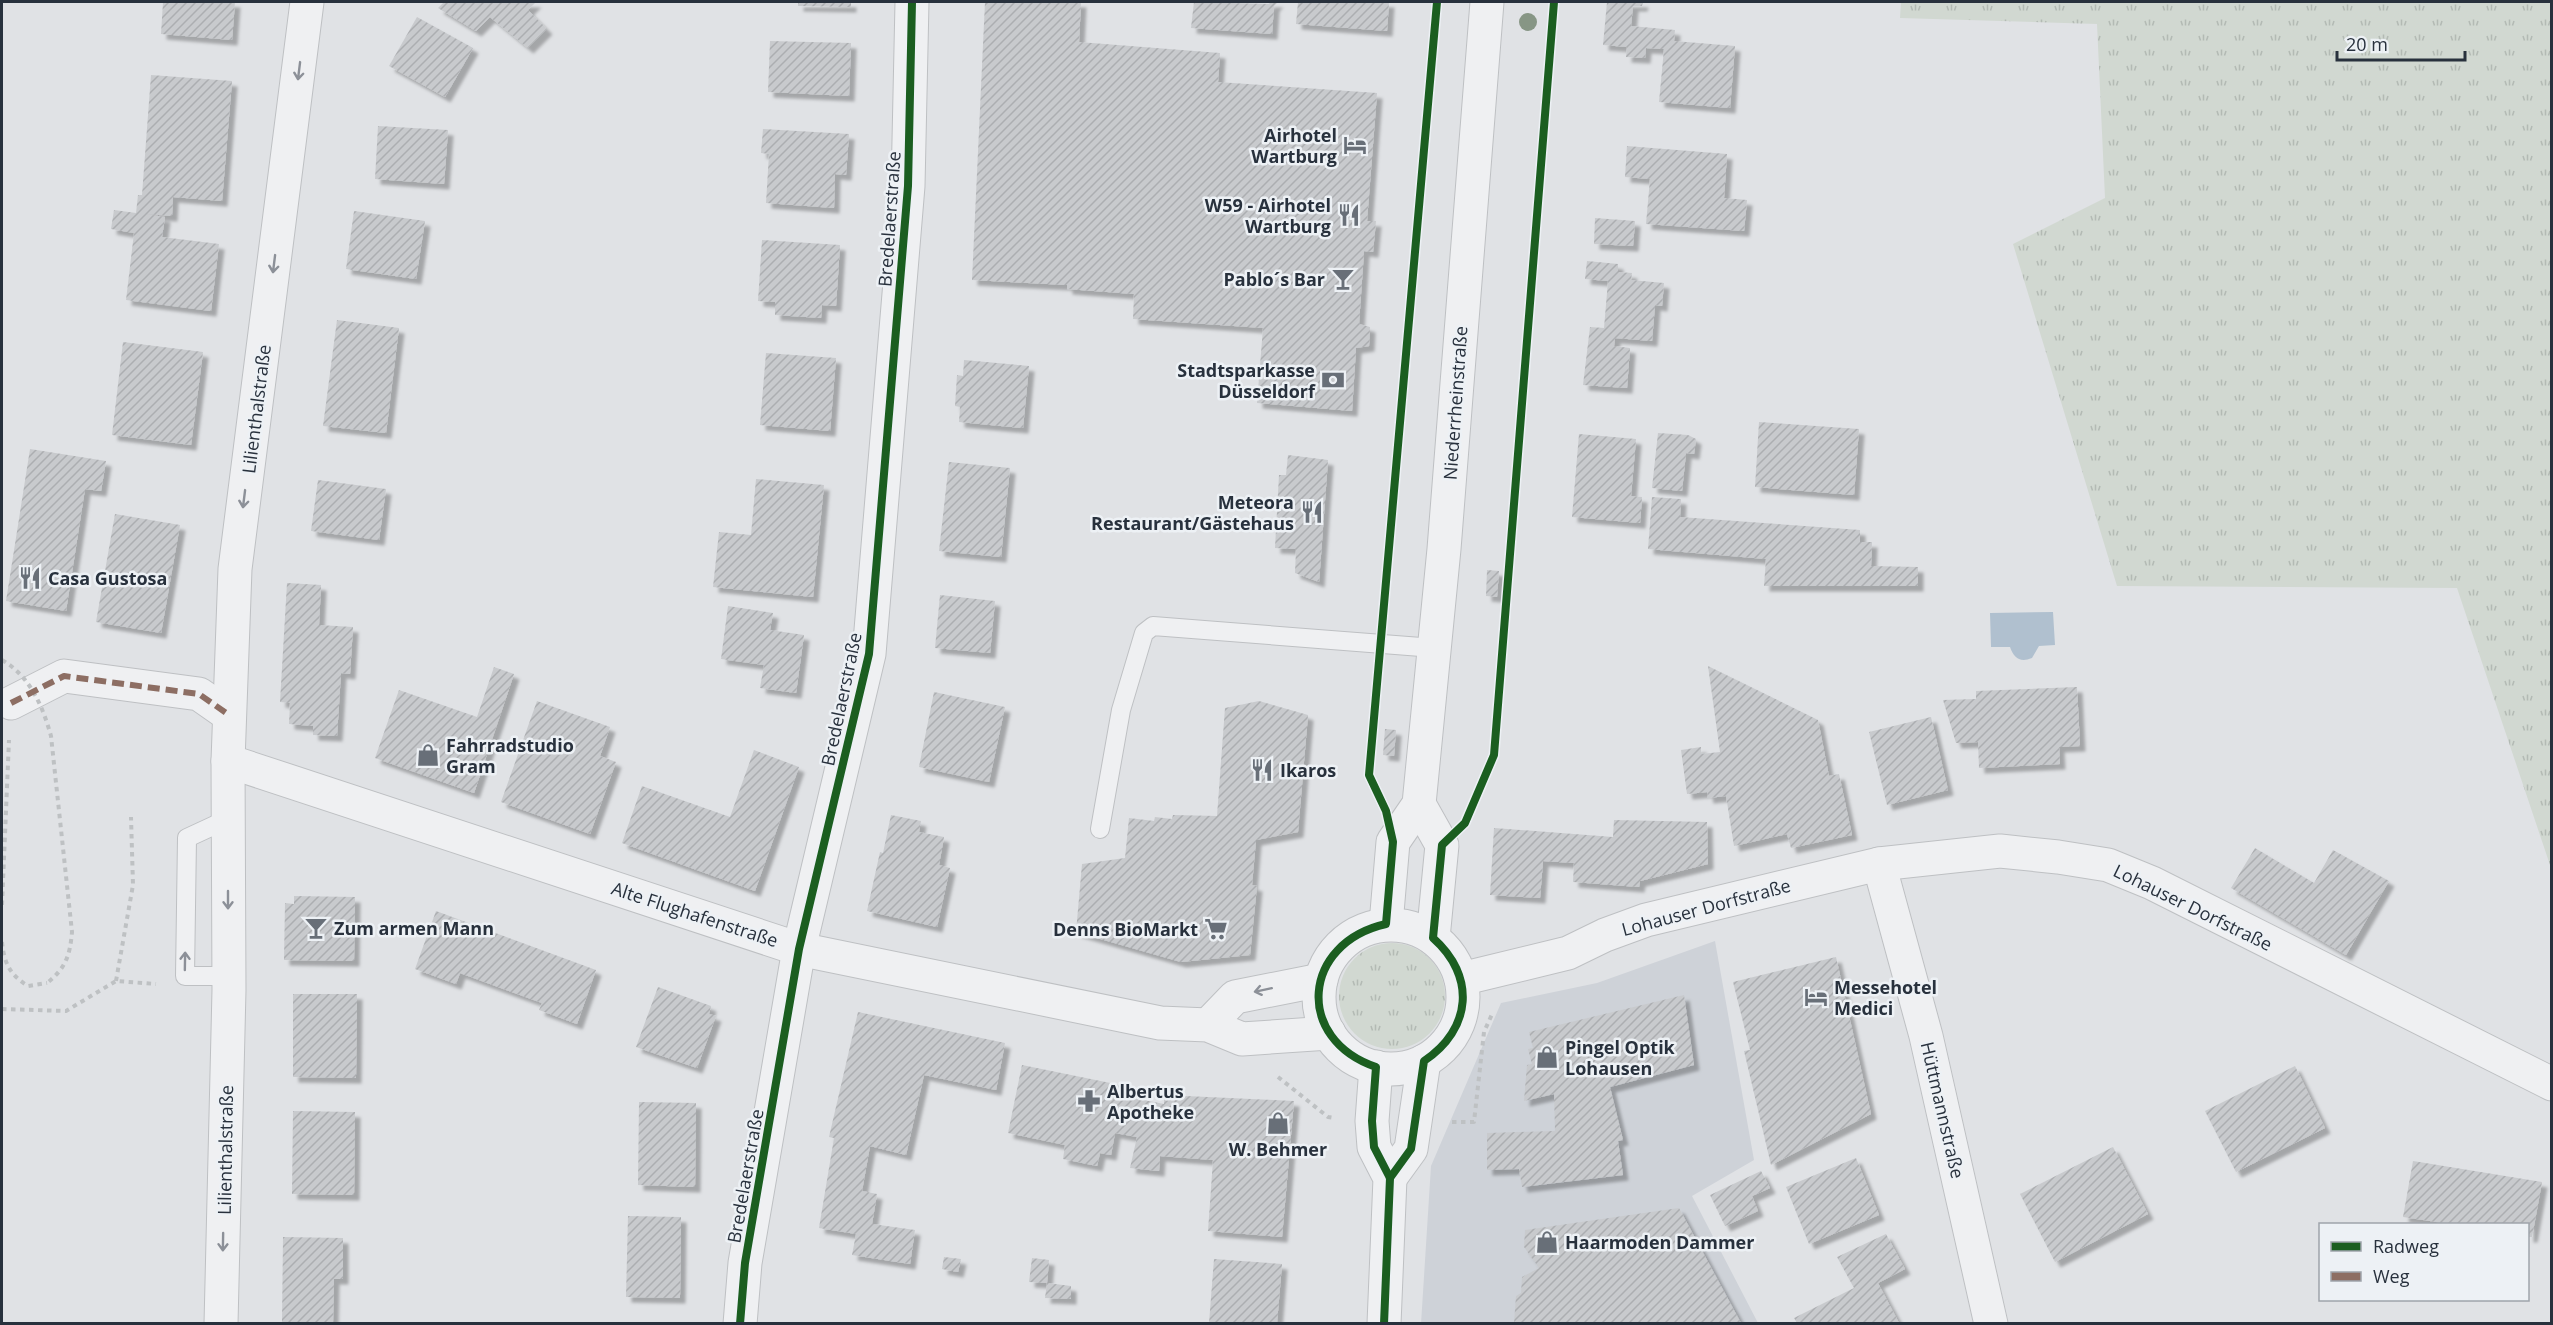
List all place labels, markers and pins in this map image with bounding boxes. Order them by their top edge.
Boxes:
place label: Airhotel Wartburg [1251,123,1337,168]
hotel icon: Airhotel Wartburg [1342,132,1368,158]
place label: W59 - Airhotel Wartburg [1205,193,1331,238]
restaurant icon: W59 - Airhotel Wartburg [1336,202,1362,228]
bar icon: Pablo´s Bar [1330,266,1356,292]
place label: Pablo´s Bar [1224,267,1325,291]
place label: Stadtsparkasse Düsseldorf [1177,358,1316,403]
bank icon: Stadtsparkasse Düsseldorf [1320,367,1346,393]
place label: Meteora Restaurant/Gästehaus [1091,490,1294,535]
restaurant icon: Meteora Restaurant/Gästehaus [1299,499,1325,525]
restaurant icon: Casa Gustosa [17,565,43,591]
place label: Casa Gustosa [48,566,167,590]
place label: Fahrradstudio Gram [446,733,574,778]
shop icon: Fahrradstudio Gram [415,742,441,768]
restaurant icon: Ikaros [1249,757,1275,783]
place label: Ikaros [1280,758,1336,782]
bar icon: Zum armen Mann [303,915,329,941]
place label: Zum armen Mann [334,916,494,940]
supermarket icon: Denns BioMarkt [1203,916,1229,942]
place label: Denns BioMarkt [1053,917,1198,941]
place label: Messehotel Medici [1834,975,1937,1020]
hotel icon: Messehotel Medici [1803,984,1829,1010]
place label: Pingel Optik Lohausen [1565,1035,1676,1080]
shop icon: Pingel Optik Lohausen [1534,1044,1560,1070]
place label: Albertus Apotheke [1107,1079,1194,1124]
pharmacy icon: Albertus Apotheke [1076,1088,1102,1114]
shop icon: W. Behmer [1265,1110,1291,1136]
place label: W. Behmer [1229,1137,1327,1161]
shop icon: Haarmoden Dammer [1534,1229,1560,1255]
place label: Haarmoden Dammer [1565,1230,1754,1254]

